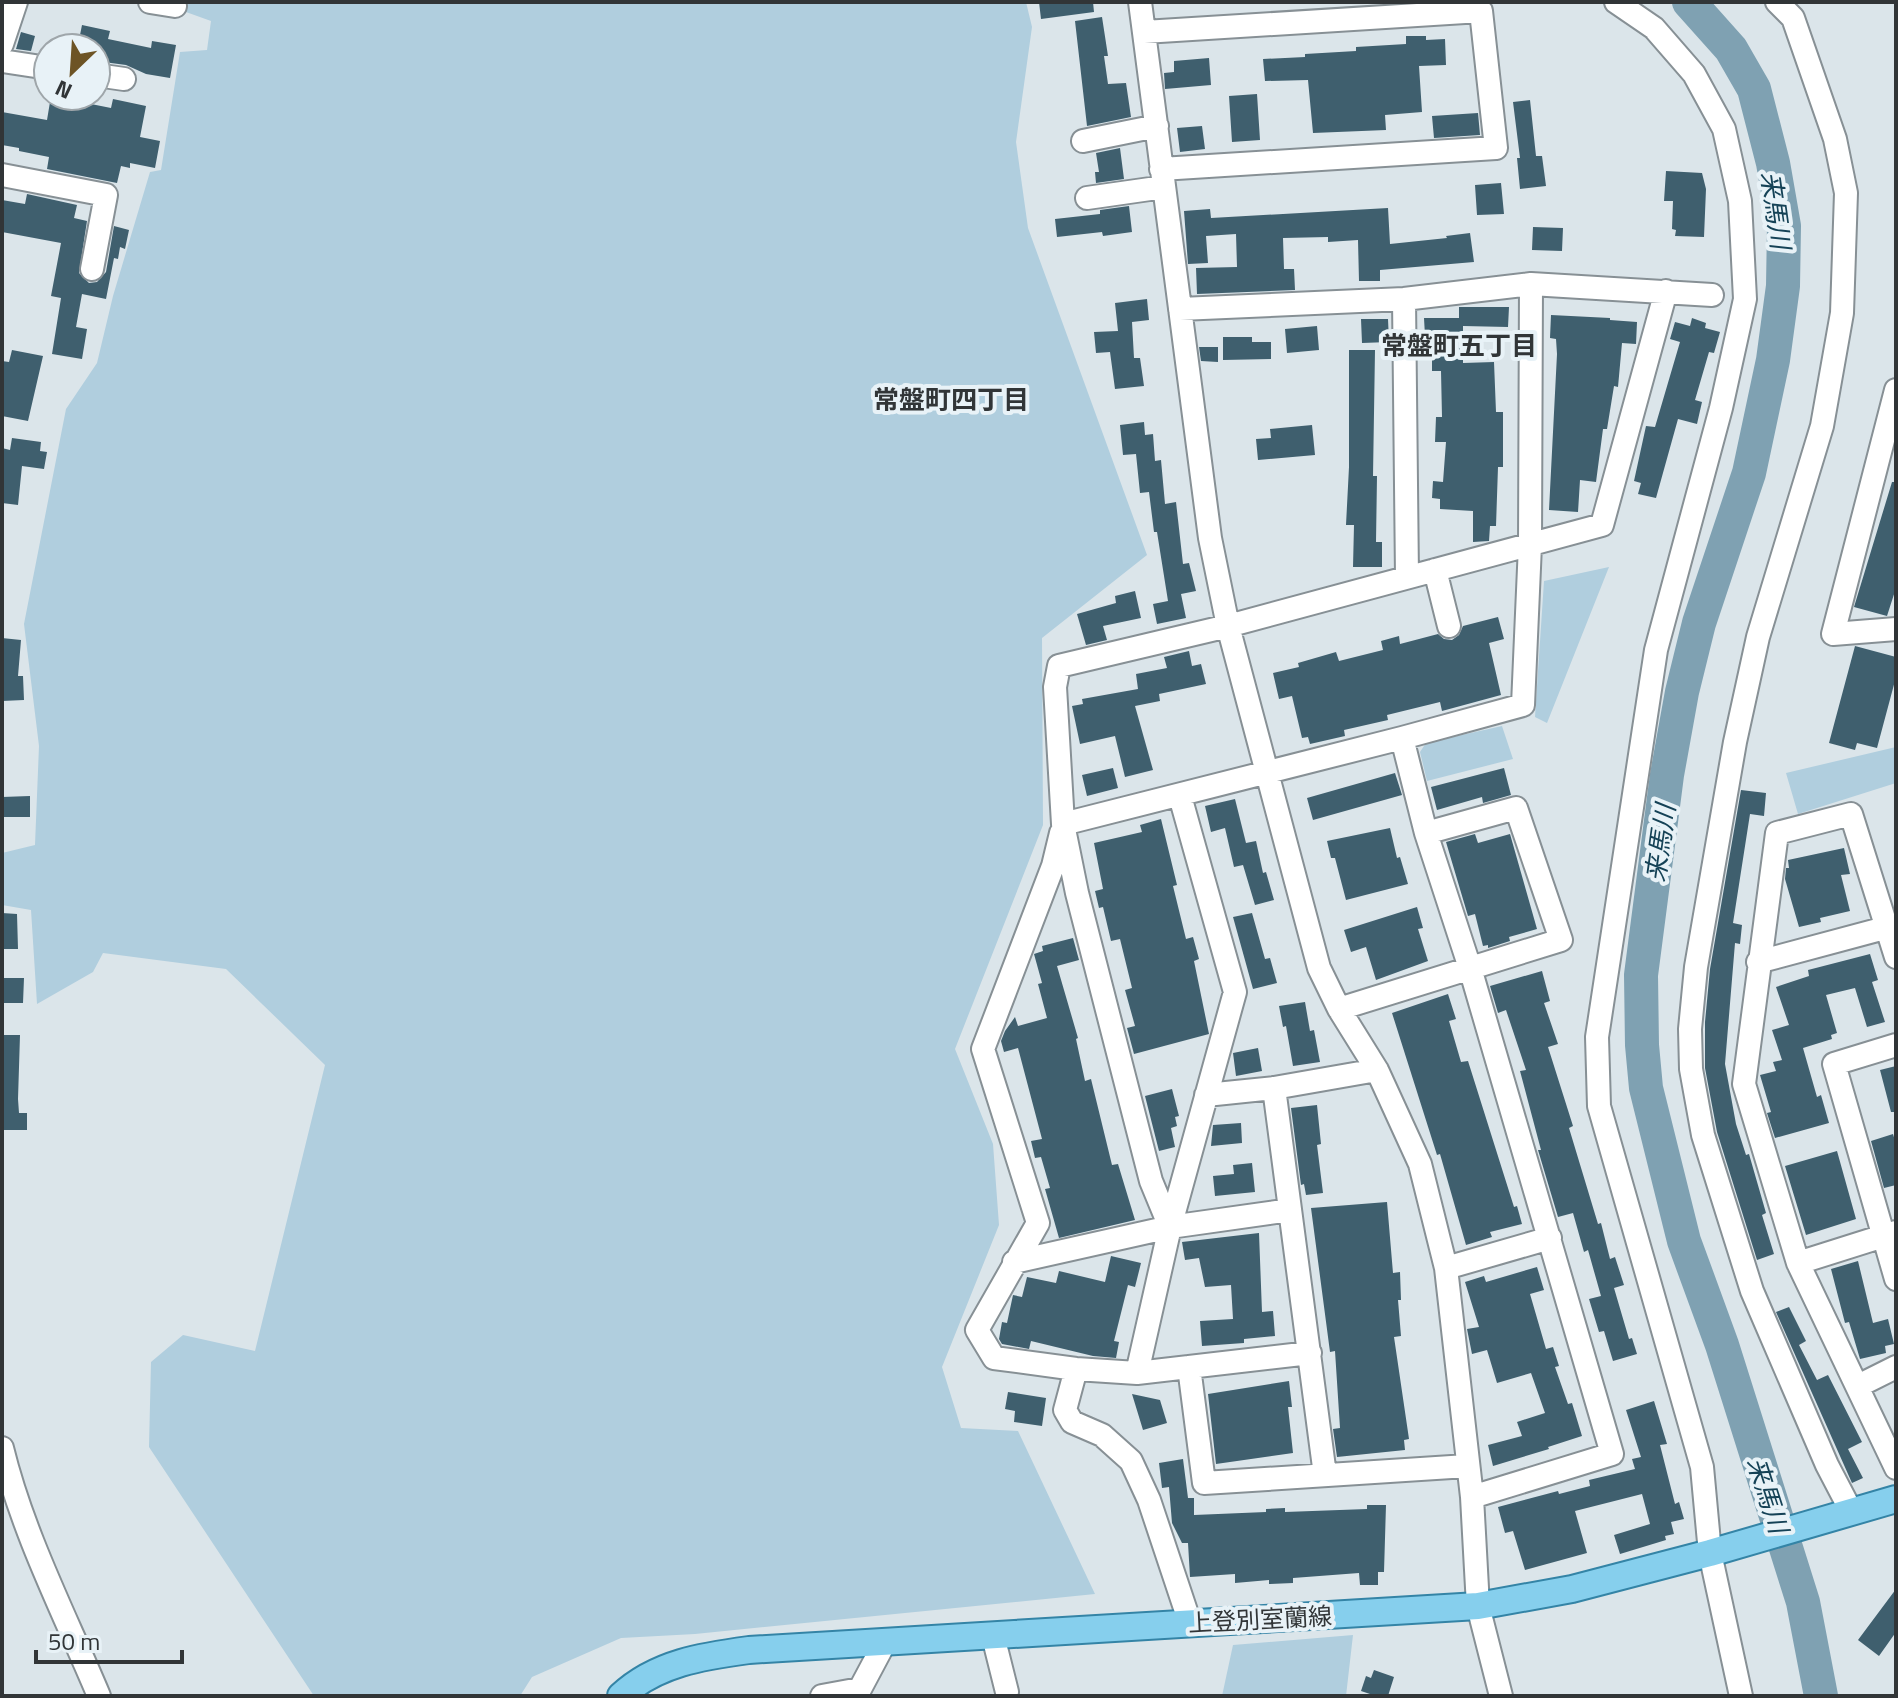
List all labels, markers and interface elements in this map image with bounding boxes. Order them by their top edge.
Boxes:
north arrow [32,32,112,112]
text: N [49,71,78,109]
water label: 来馬川 [1751,169,1801,254]
district label: 常盤町五丁目 [1381,326,1537,365]
district label: 常盤町四丁目 [873,380,1029,419]
water label: 来馬川 [1635,799,1685,884]
water label: 来馬川 [1737,1452,1800,1541]
street label: 上登別室蘭線 [1187,1597,1333,1641]
scale bar [36,1614,182,1664]
text: 50 m [48,1623,100,1659]

